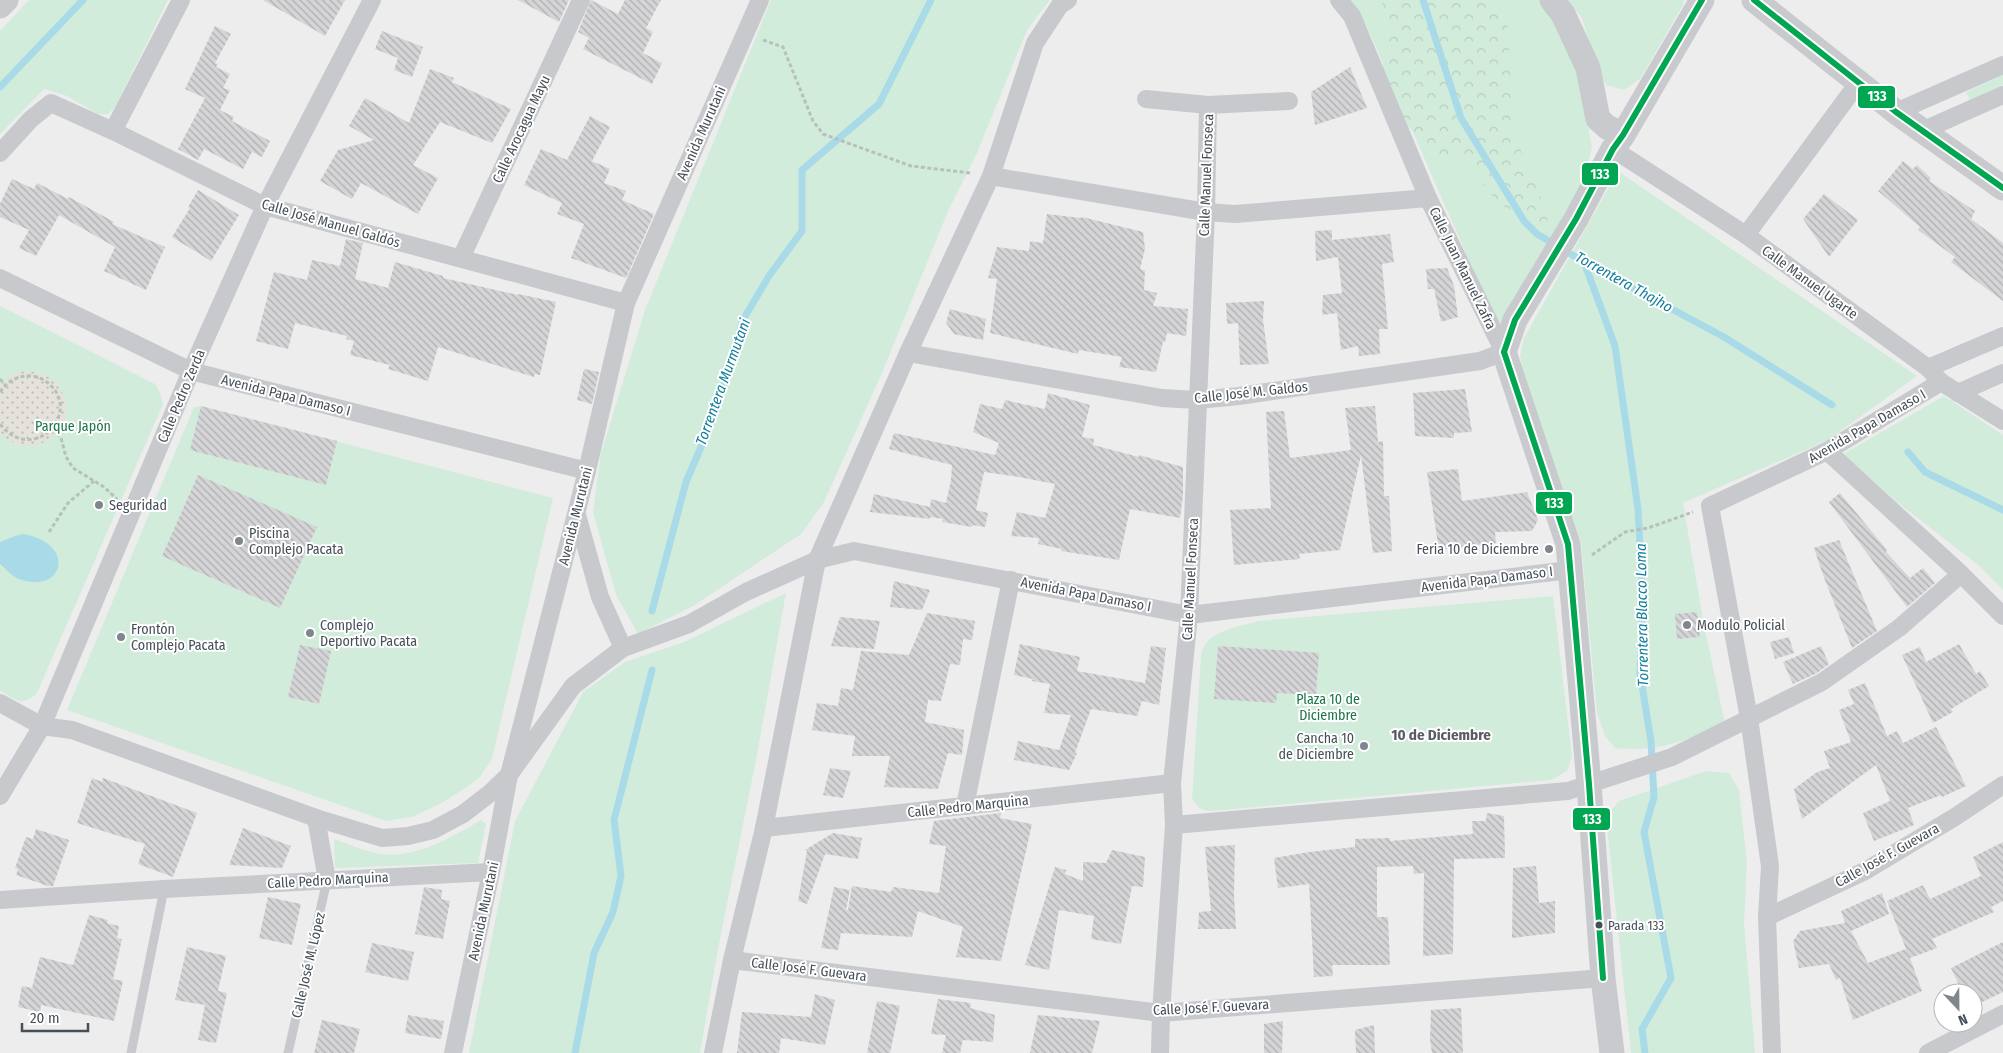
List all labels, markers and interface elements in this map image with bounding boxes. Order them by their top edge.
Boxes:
street label: Calle Arocagua Mayu [489,73,554,186]
street label: Avenida Murutani [673,84,730,183]
line badge: 133 [1857,85,1896,109]
text: 133 [1867,88,1887,105]
street label: Calle Manuel Fonseca [1196,113,1217,237]
line badge: 133 [1581,162,1619,186]
text: 133 [1590,166,1610,183]
street label: Calle José Manuel Galdós [260,196,402,251]
street label: Calle Juan Manuel Zafra [1426,204,1500,332]
street label: Calle Manuel Ugarte [1759,242,1861,323]
water label: Torrentera Thajho [1572,248,1676,316]
water label: Torrentera Murmutani [692,316,754,448]
street label: Calle Pedro Zerda [154,347,209,445]
street label: Avenida Papa Damaso I [219,371,352,420]
street label: Calle José M. Galdos [1193,378,1309,407]
street label: Avenida Papa Damaso I [1806,386,1929,467]
park label: Parque Japón [35,418,111,435]
street label: Avenida Murutani [555,465,596,567]
line badge: 133 [1535,491,1573,515]
text: 133 [1544,495,1564,512]
place label: Seguridad [109,497,167,514]
marker: Seguridad [93,499,105,511]
street label: Calle Manuel Fonseca [1179,517,1202,641]
place label: Piscina Complejo Pacata [249,525,344,558]
marker: Piscina Complejo Pacata [233,535,245,547]
place label: Feria 10 de Diciembre [1416,541,1539,558]
marker: Feria 10 de Diciembre [1543,543,1555,555]
water label: Torrentera Blacco Loma [1632,543,1652,687]
street label: Avenida Papa Damaso I [1420,563,1554,596]
street label: Avenida Papa Damaso I [1019,573,1153,615]
place label: Complejo Deportivo Pacata [320,617,417,650]
place label: Modulo Policial [1697,617,1785,634]
marker: Modulo Policial [1681,619,1693,631]
place label: Frontón Complejo Pacata [131,621,226,654]
marker: Complejo Deportivo Pacata [304,627,316,639]
marker: Frontón Complejo Pacata [115,631,127,643]
park label: Plaza 10 de Diciembre [1296,691,1360,724]
district label: 10 de Diciembre [1391,726,1491,744]
place label: Cancha 10 de Diciembre [1279,730,1354,763]
marker: Cancha 10 de Diciembre [1358,740,1370,752]
street label: Calle Pedro Marquina [907,792,1030,821]
line badge: 133 [1572,807,1611,831]
text: 133 [1582,811,1602,828]
street label: Calle José F. Guevara [1832,820,1942,891]
street label: Avenida Murutani [465,860,502,962]
street label: Calle Pedro Marquina [267,869,389,892]
street label: Calle José M. López [288,910,329,1020]
place label: Parada 133 [1608,918,1664,933]
marker: Parada 133 [1594,920,1604,930]
street label: Calle José F. Guevara [750,954,868,985]
north arrow [1933,983,1983,1033]
street label: Calle José F. Guevara [1153,996,1270,1019]
scale bar [22,1000,89,1032]
text: 20 m [30,1009,60,1027]
text: N [1956,1010,1970,1029]

